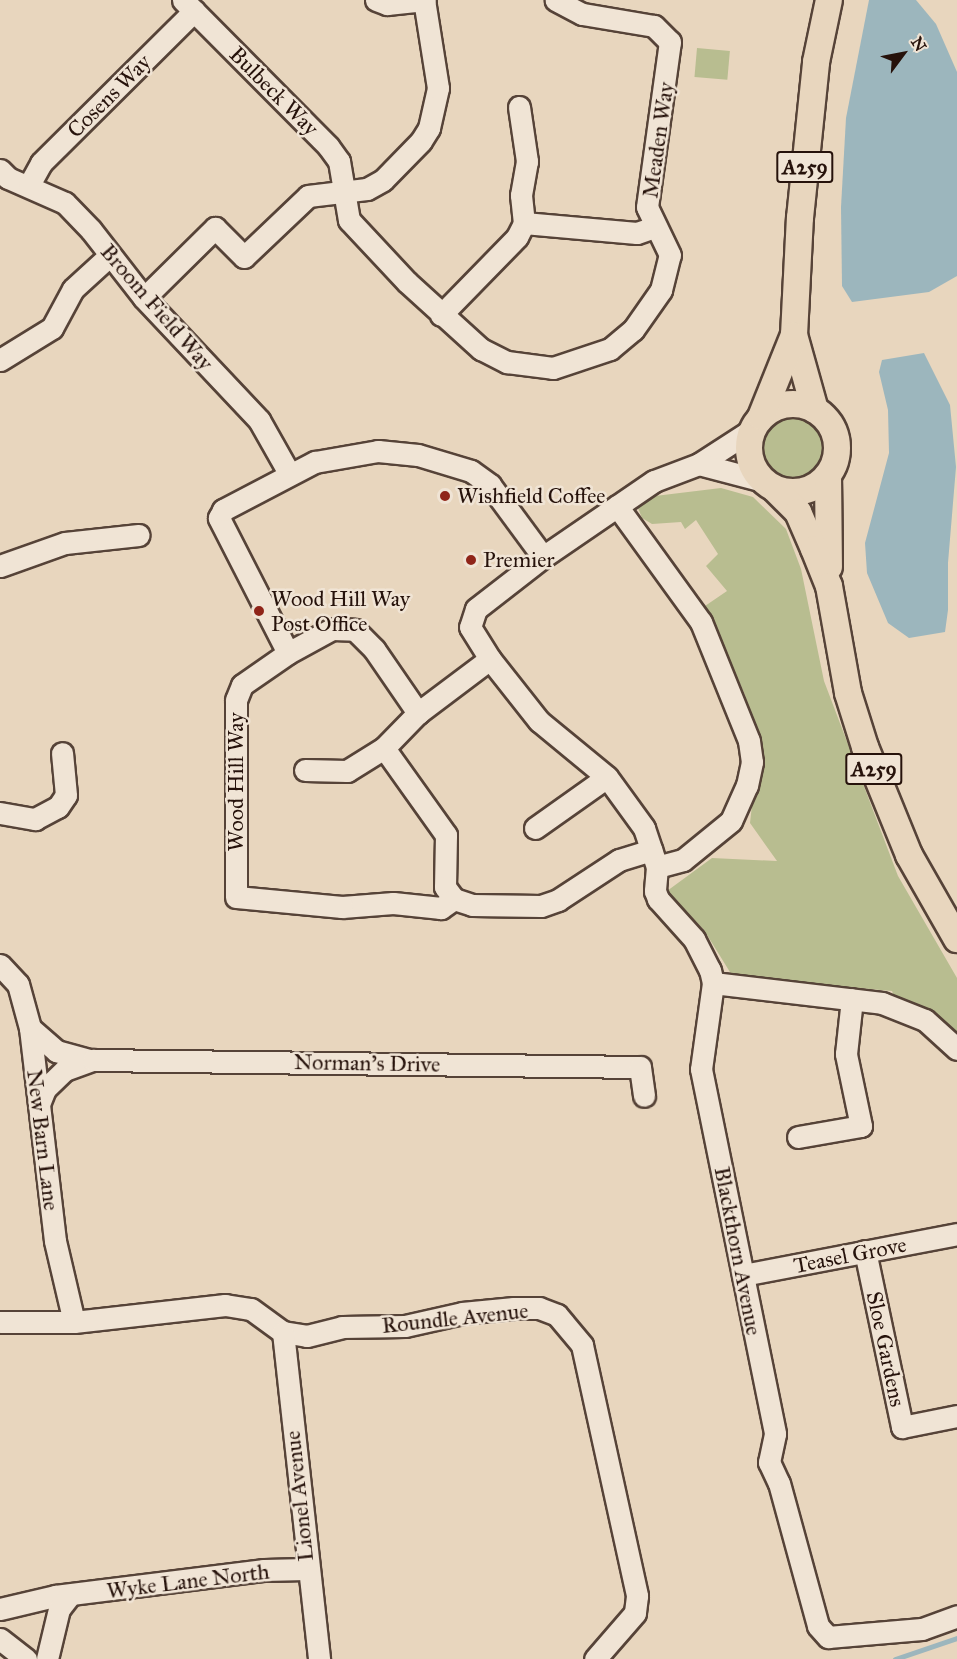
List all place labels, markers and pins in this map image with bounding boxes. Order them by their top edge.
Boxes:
place label: Wishfield Coffee [457,483,605,509]
marker: Wishfield Coffee [438,489,452,503]
place label: Premier [483,547,555,573]
marker: Premier [464,553,478,567]
place label: Wood Hill Way Post Office [271,585,410,636]
marker: Wood Hill Way Post Office [252,604,266,618]

